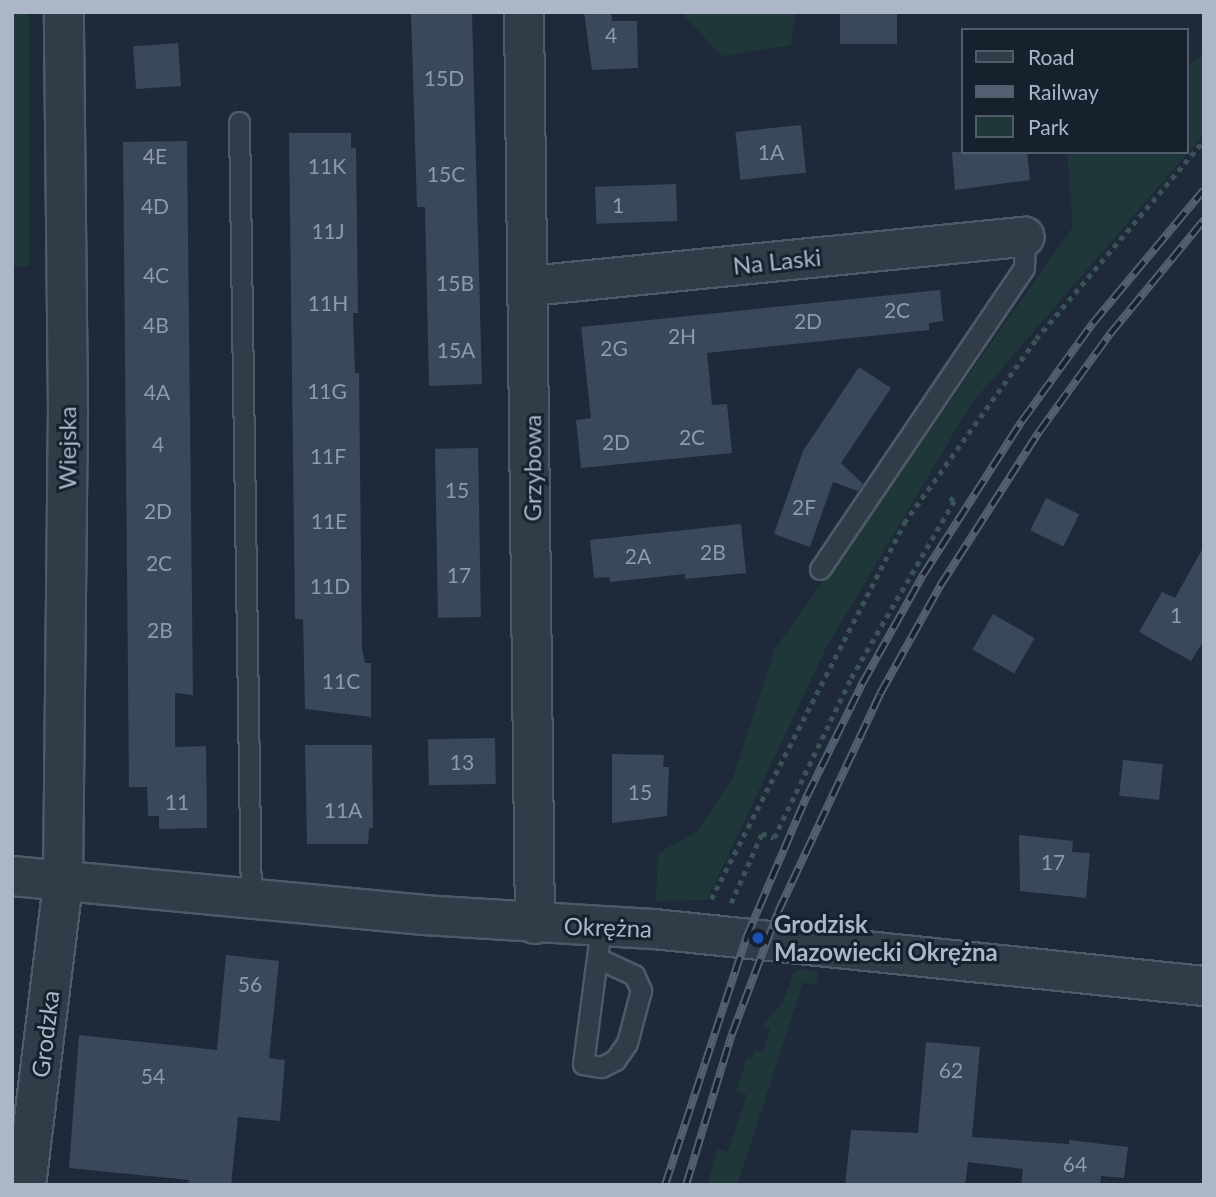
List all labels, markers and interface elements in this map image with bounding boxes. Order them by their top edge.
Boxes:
house number: 4 [605,22,617,48]
legend [960,28,1188,154]
text: Road [1028,44,1075,69]
house number: 15D [424,65,464,91]
text: Railway [1028,79,1099,104]
text: Park [1028,114,1069,139]
house number: 1A [758,139,784,165]
house number: 4E [143,143,167,169]
house number: 11K [308,153,346,179]
house number: 15C [427,161,465,187]
house number: 1 [612,192,624,218]
house number: 4D [141,193,169,219]
house number: 11J [311,218,345,244]
street label: Na Laski [731,242,823,280]
house number: 4C [143,262,169,288]
house number: 15B [436,270,474,296]
house number: 11H [308,290,348,316]
house number: 2C [884,297,910,323]
house number: 2D [794,308,822,334]
house number: 4B [143,312,169,338]
house number: 2H [668,323,696,349]
house number: 2G [600,335,628,361]
house number: 15A [437,337,475,363]
house number: 11G [307,378,347,404]
house number: 4A [144,379,170,405]
street label: Wiejska [53,406,81,490]
street label: Grzybowa [518,415,546,521]
house number: 2C [679,424,705,450]
house number: 2D [602,429,630,455]
house number: 4 [152,431,164,457]
house number: 11F [310,443,346,469]
house number: 15 [445,477,469,503]
house number: 2F [792,494,816,520]
house number: 2D [144,498,172,524]
house number: 11E [311,508,347,534]
house number: 2B [700,539,726,565]
house number: 2A [625,543,651,569]
house number: 2C [146,550,172,576]
house number: 17 [447,562,471,588]
house number: 11D [310,573,350,599]
house number: 1 [1170,602,1182,628]
house number: 2B [147,617,173,643]
house number: 11C [322,668,360,694]
house number: 13 [450,749,474,775]
house number: 15 [628,779,652,805]
house number: 11 [165,789,189,815]
house number: 11A [324,797,362,823]
house number: 17 [1041,849,1065,875]
place label: Grodzisk Mazowiecki Okrężna [774,910,998,966]
street label: Okrężna [563,911,653,943]
marker: Grodzisk Mazowiecki Okrężna [748,928,768,948]
house number: 56 [238,971,262,997]
street label: Grodzka [25,989,65,1079]
house number: 62 [939,1057,963,1083]
house number: 54 [141,1063,165,1089]
house number: 64 [1063,1151,1087,1177]

